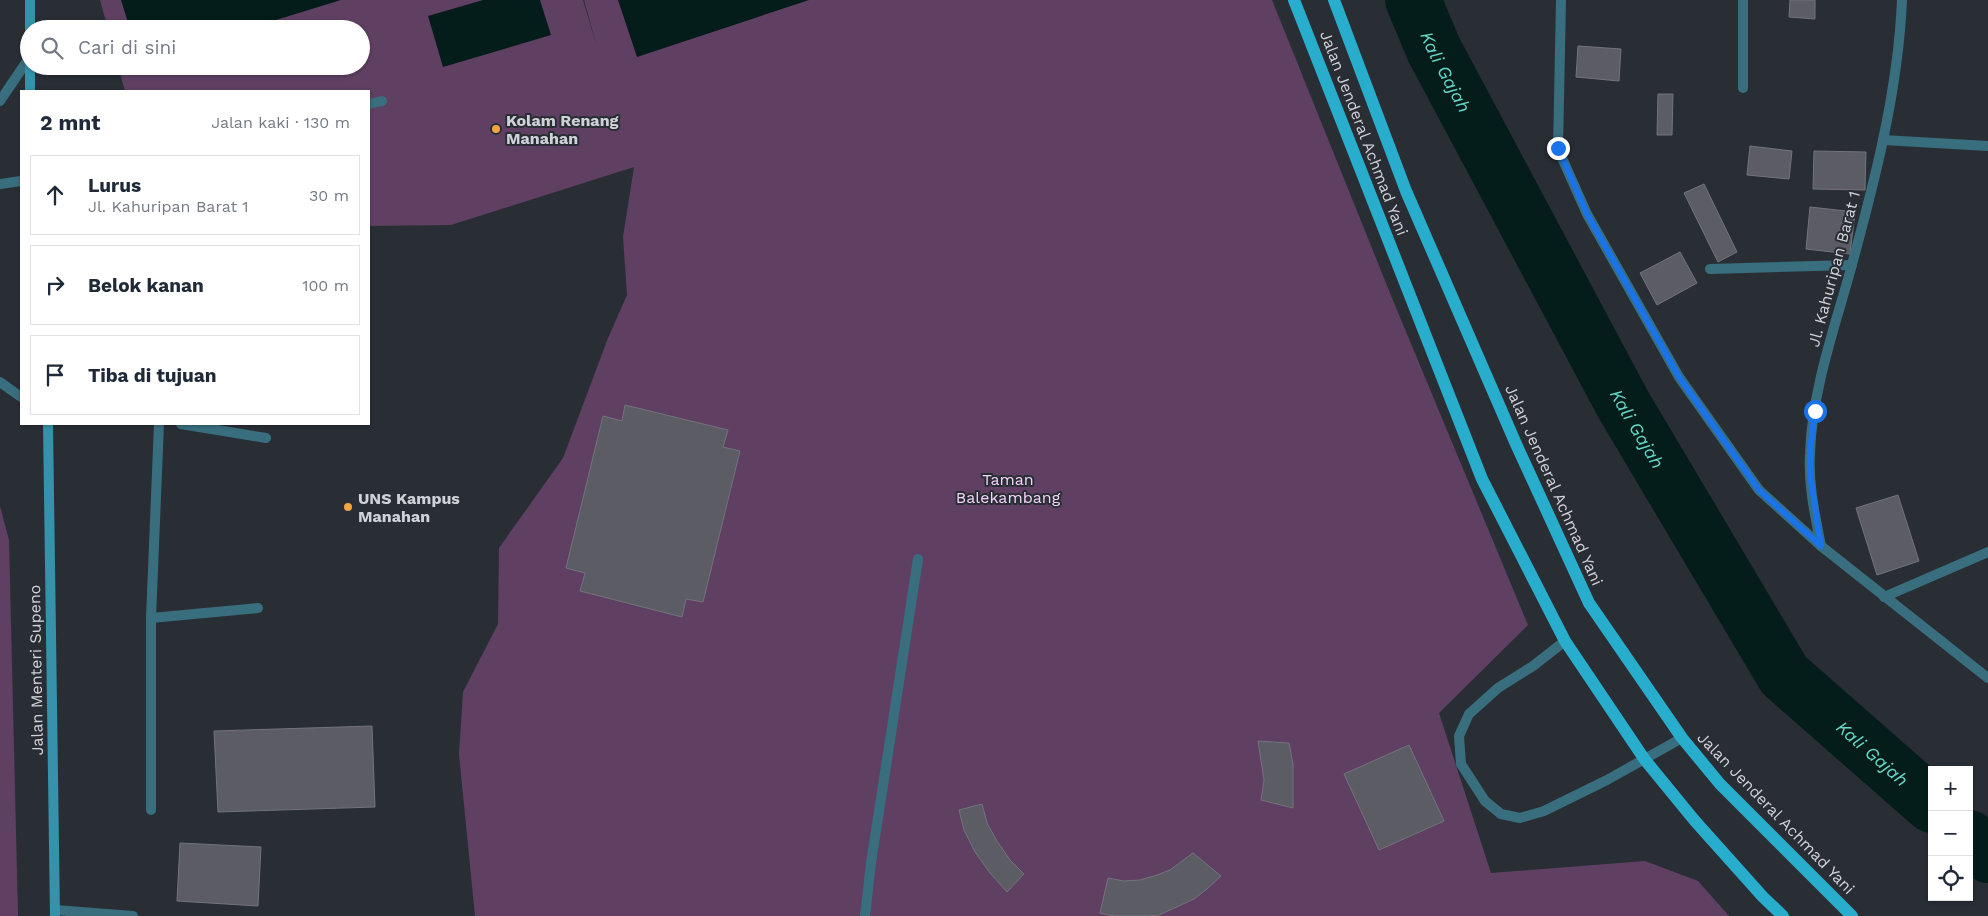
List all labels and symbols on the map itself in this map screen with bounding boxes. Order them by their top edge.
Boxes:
street label: Jalan Jenderal Achmad Yani [1316,28,1412,238]
water label: Kali Gajah [1417,28,1476,116]
place label: Kolam Renang Manahan [506,111,619,148]
marker: Kolam Renang Manahan [490,123,502,135]
route end [1547,137,1570,160]
street label: Jl. Kahuripan Barat 1 [1804,189,1864,349]
street label: Jalan Jenderal Achmad Yani [1501,382,1607,588]
water label: Kali Gajah [1606,385,1669,472]
route start [1804,400,1827,423]
park label: Taman Balekambang [956,470,1061,507]
place label: UNS Kampus Manahan [358,489,460,526]
marker: UNS Kampus Manahan [342,501,354,513]
street label: Jalan Menteri Supeno [25,584,47,756]
water label: Kali Gajah [1833,716,1913,790]
street label: Jalan Jenderal Achmad Yani [1693,728,1859,898]

